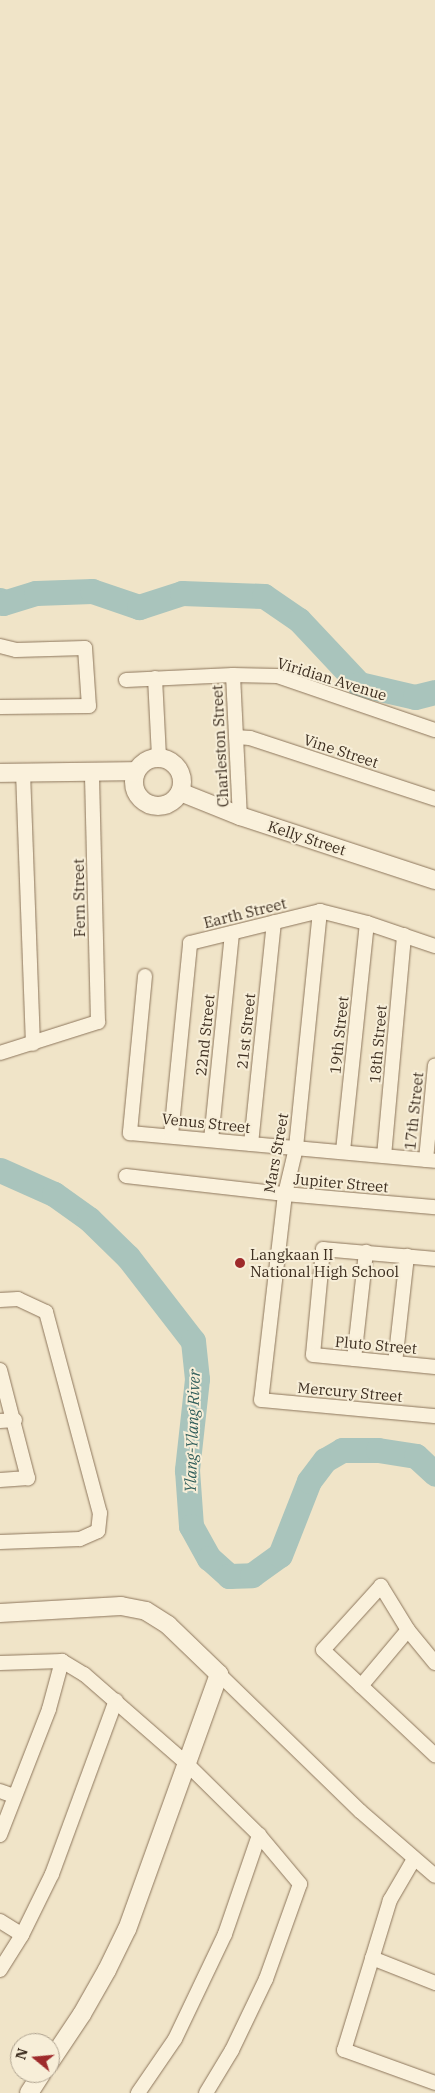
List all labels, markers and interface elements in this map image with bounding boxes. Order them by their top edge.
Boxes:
street label: Viridian Avenue [275,654,389,704]
street label: Charleston Street [208,684,232,808]
street label: Vine Street [301,730,381,772]
street label: Kelly Street [266,817,348,859]
street label: Fern Street [69,859,89,937]
street label: Earth Street [202,894,288,932]
street label: 21st Street [233,992,259,1070]
street label: 22nd Street [192,993,218,1077]
street label: 19th Street [326,995,352,1075]
street label: 18th Street [366,1004,390,1084]
street label: 17th Street [401,1071,427,1151]
street label: Venus Street [161,1109,251,1137]
street label: Mars Street [260,1112,292,1194]
street label: Jupiter Street [293,1170,389,1196]
place label: Langkaan II National High School [250,1245,399,1280]
marker: Langkaan II National High School [234,1257,246,1269]
street label: Pluto Street [334,1332,418,1358]
water label: Ylang-Ylang River [180,1369,204,1493]
street label: Mercury Street [297,1378,403,1406]
north arrow [10,2033,60,2083]
text: N [11,2046,32,2062]

